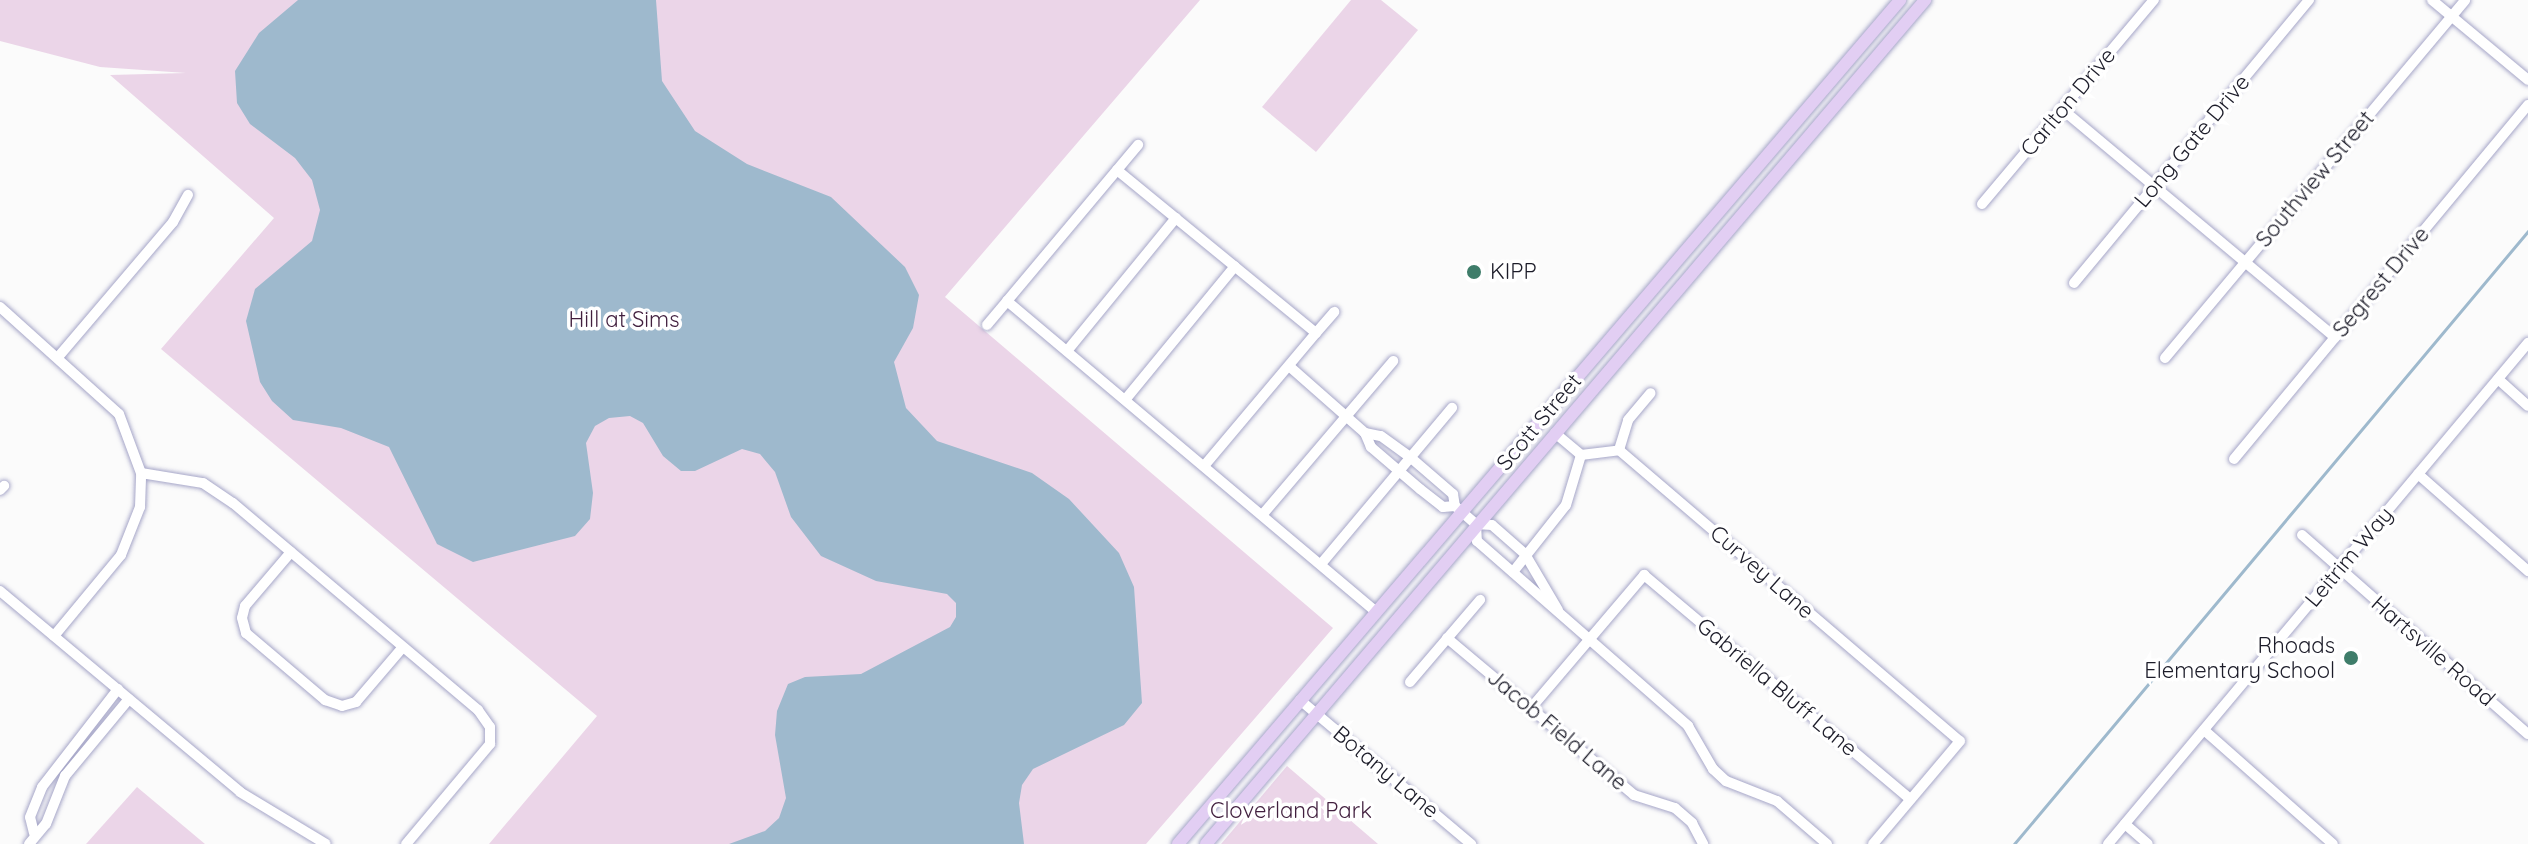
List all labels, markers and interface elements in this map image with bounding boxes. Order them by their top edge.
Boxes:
street label: Carlton Drive [2015,42,2121,162]
street label: Long Gate Drive [2129,69,2255,213]
street label: Southview Street [2250,106,2380,252]
street label: Segrest Drive [2327,222,2435,342]
place label: KIPP [1490,259,1537,285]
marker: KIPP [1465,263,1483,281]
park label: Hill at Sims [569,307,679,333]
street label: Scott Street [1491,368,1587,476]
street label: Leitrim Way [2300,502,2398,612]
street label: Curvey Lane [1705,520,1819,624]
street label: Hartsville Road [2366,590,2500,712]
street label: Gabriella Bluff Lane [1691,612,1863,762]
place label: Rhoads Elementary School [2144,632,2335,684]
marker: Rhoads Elementary School [2342,649,2360,667]
street label: Jacob Field Lane [1482,664,1632,796]
street label: Botany Lane [1328,720,1444,824]
park label: Cloverland Park [1210,798,1372,824]

